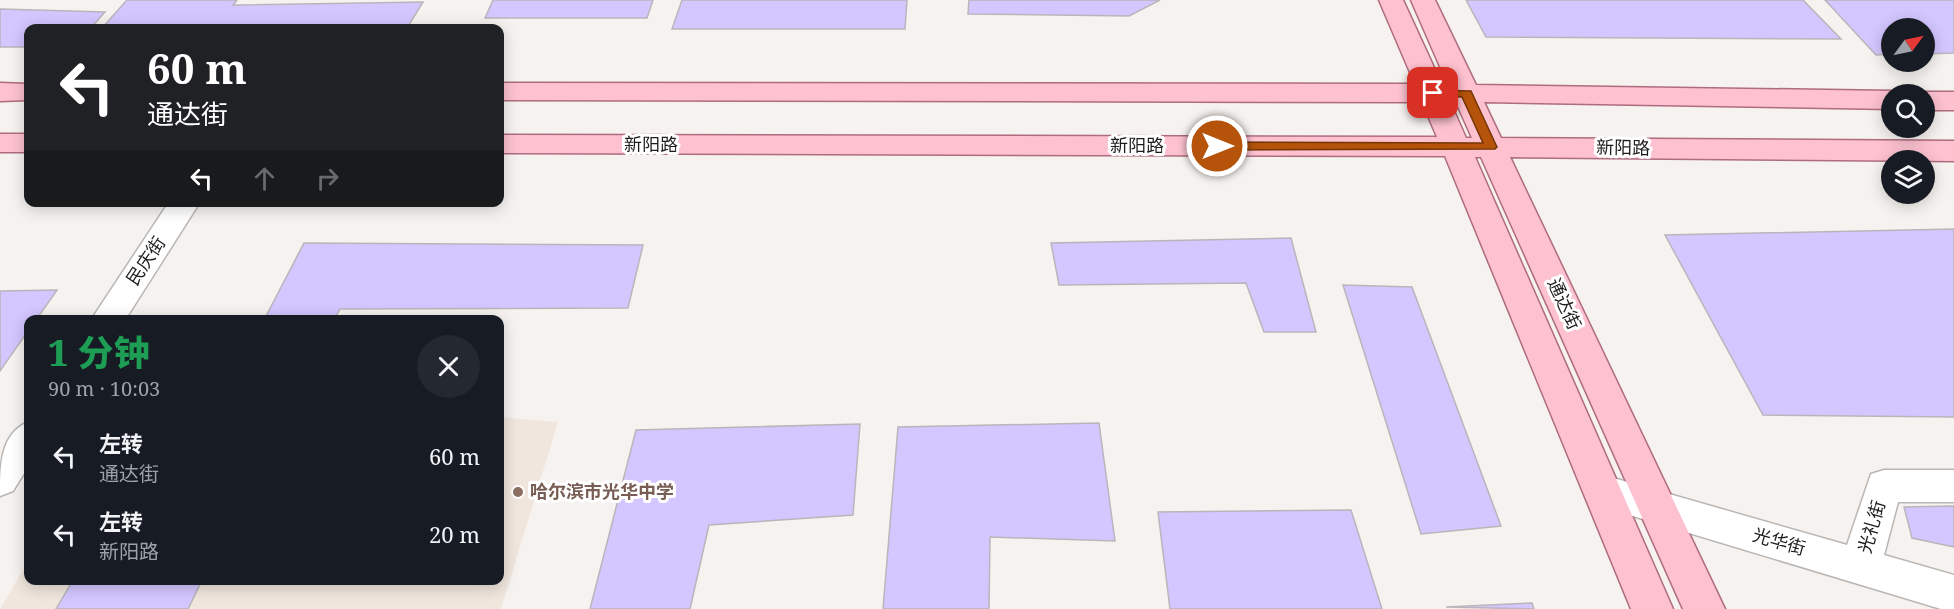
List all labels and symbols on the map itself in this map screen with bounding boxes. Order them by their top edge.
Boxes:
north arrow [1881,18,1935,72]
pin [1407,67,1458,118]
position arrow [1185,114,1249,178]
street label: 新阳路 [624,132,678,156]
street label: 新阳路 [1110,133,1164,157]
street label: 新阳路 [1596,135,1650,159]
street label: 民庆街 [120,231,170,290]
street label: 通达街 [1543,274,1587,333]
place label: 哈尔滨市光华中学 [530,479,674,503]
marker: 哈尔滨市光华中学 [511,485,525,499]
street label: 光礼街 [1852,497,1890,556]
street label: 光华街 [1750,522,1809,560]

